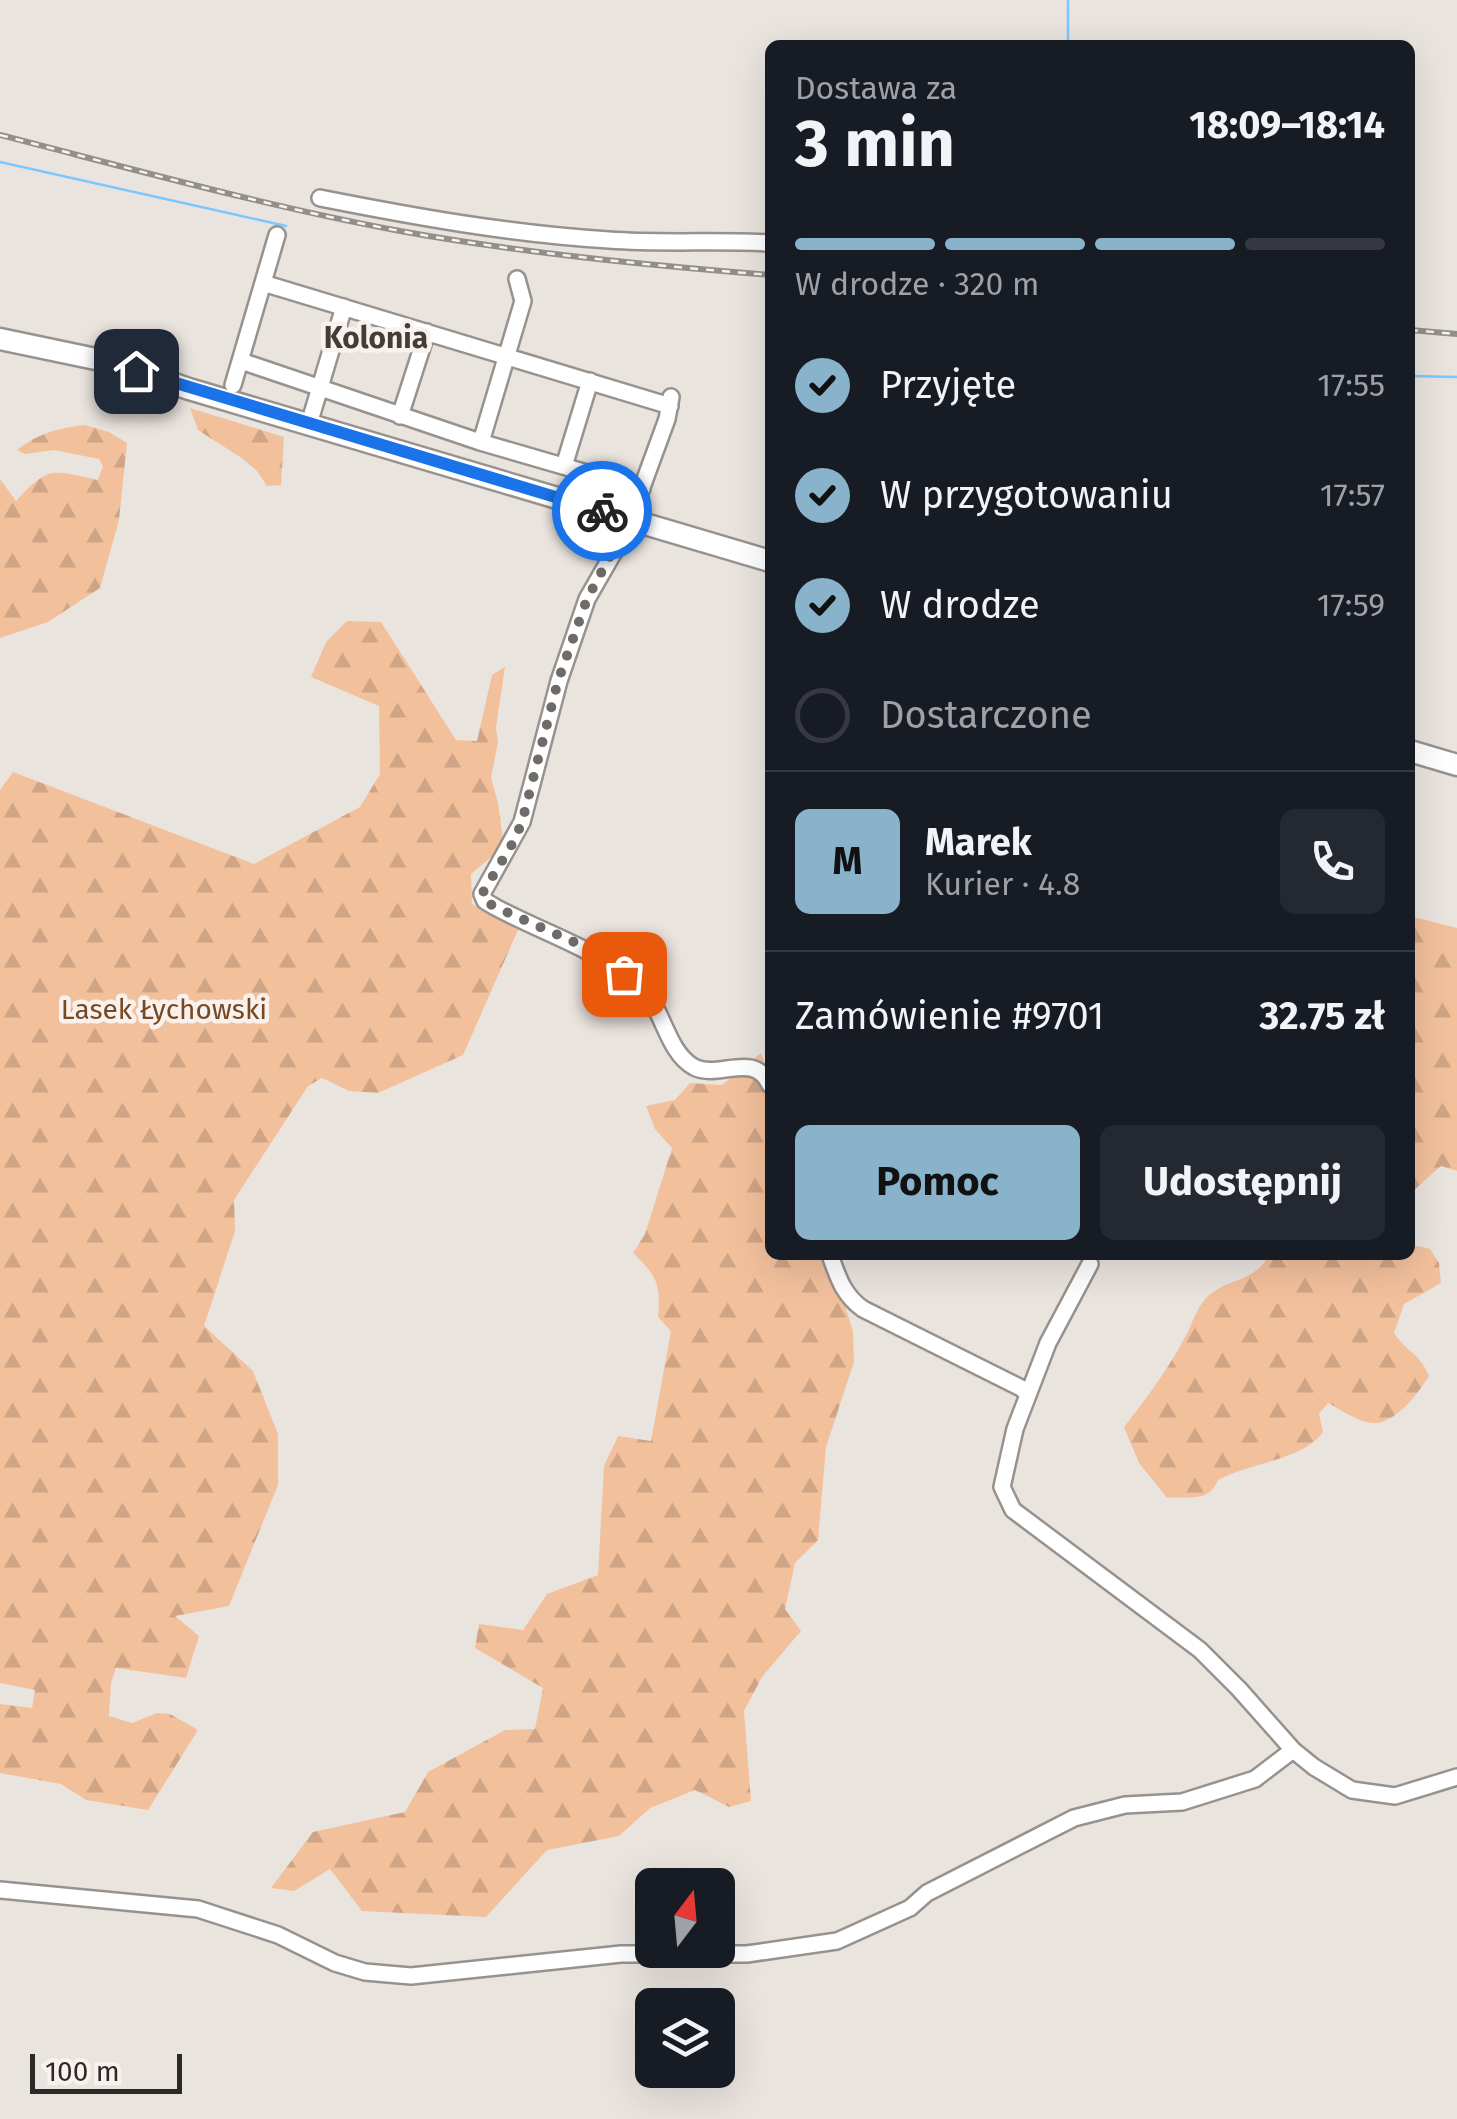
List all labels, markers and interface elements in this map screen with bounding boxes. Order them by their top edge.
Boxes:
text: Dostawa za [795,69,957,107]
text: 18:09–18:14 [1189,102,1385,148]
text: 3 min [795,105,955,183]
text: W drodze · 320 m [795,265,1039,303]
district label: Kolonia [324,320,428,356]
pin [94,329,179,414]
icon: home [109,344,164,399]
icon: check [795,358,850,413]
text: Przyjęte [880,362,1016,408]
text: 17:55 [1317,366,1385,404]
courier [552,461,652,561]
icon: check [795,468,850,523]
text: W przygotowaniu [880,472,1173,518]
text: 17:57 [1320,476,1385,514]
icon: bike [575,484,630,539]
icon: check [795,578,850,633]
text: W drodze [880,582,1040,628]
text: 17:59 [1317,586,1385,624]
text: Dostarczone [880,692,1092,738]
button: phone [1280,809,1385,914]
text: Marek [925,819,1032,865]
text: M [833,838,862,884]
text: Kurier · 4.8 [925,865,1080,903]
pin [582,932,667,1017]
icon: bag [597,947,652,1002]
park label: Lasek Łychowski [61,993,267,1026]
text: Zamówienie #9701 [795,993,1104,1039]
text: 32.75 zł [1260,993,1385,1039]
button: Pomoc [795,1125,1080,1240]
button: Udostępnij [1100,1125,1385,1240]
north arrow [635,1868,735,1968]
map controls [635,1868,735,2088]
button: layers [635,1988,735,2088]
scale bar [30,2049,182,2094]
text: 100 m [45,2055,120,2088]

